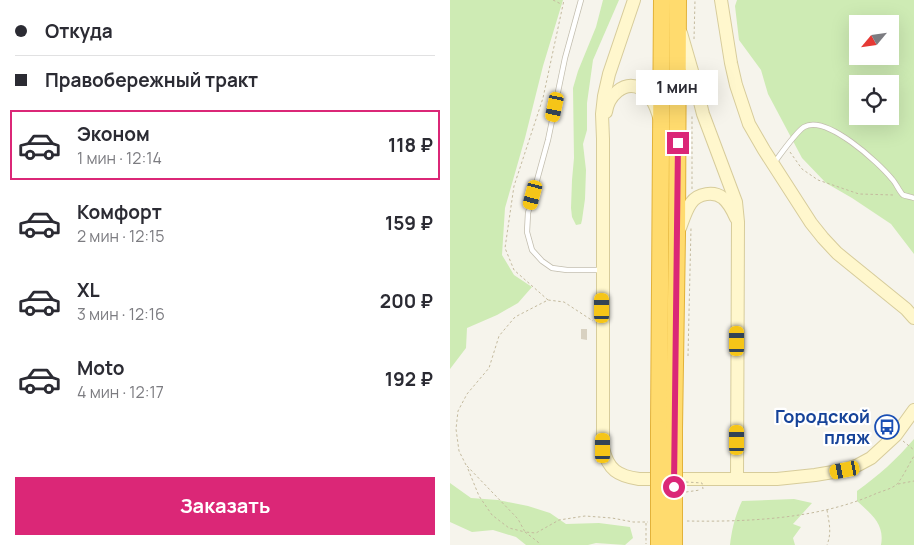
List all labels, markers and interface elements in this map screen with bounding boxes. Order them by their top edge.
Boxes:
north arrow [849,15,899,65]
map controls [849,15,899,125]
text: Откуда [45,18,113,44]
text: Правобережный тракт [45,67,258,93]
callout: 1 мин [637,70,719,106]
button: locate [849,75,899,125]
text: 1 мин [656,76,698,98]
car [544,91,565,123]
text: Эконом [77,121,150,147]
icon: car [17,123,62,168]
text: 118 ₽ [388,132,433,158]
route end [667,132,689,154]
text: 1 мин · 12:14 [77,147,162,169]
car [521,179,544,211]
text: Комфорт [77,199,162,225]
icon: car [17,201,62,246]
text: 159 ₽ [385,210,433,236]
text: 2 мин · 12:15 [77,225,165,247]
text: XL [77,277,100,303]
icon: car [17,279,62,324]
text: 200 ₽ [380,288,433,314]
car [594,293,609,323]
text: 3 мин · 12:16 [77,303,165,325]
car [729,326,744,356]
text: Moto [77,355,124,381]
icon: car [17,357,62,402]
text: 192 ₽ [385,366,433,392]
text: 4 мин · 12:17 [77,381,164,403]
place label: Городской пляж [775,404,870,449]
bus stop icon: Городской пляж [874,414,900,440]
car [729,425,744,455]
car [595,433,610,463]
car [828,460,861,480]
route start [663,476,685,498]
button: Заказать [15,477,435,535]

